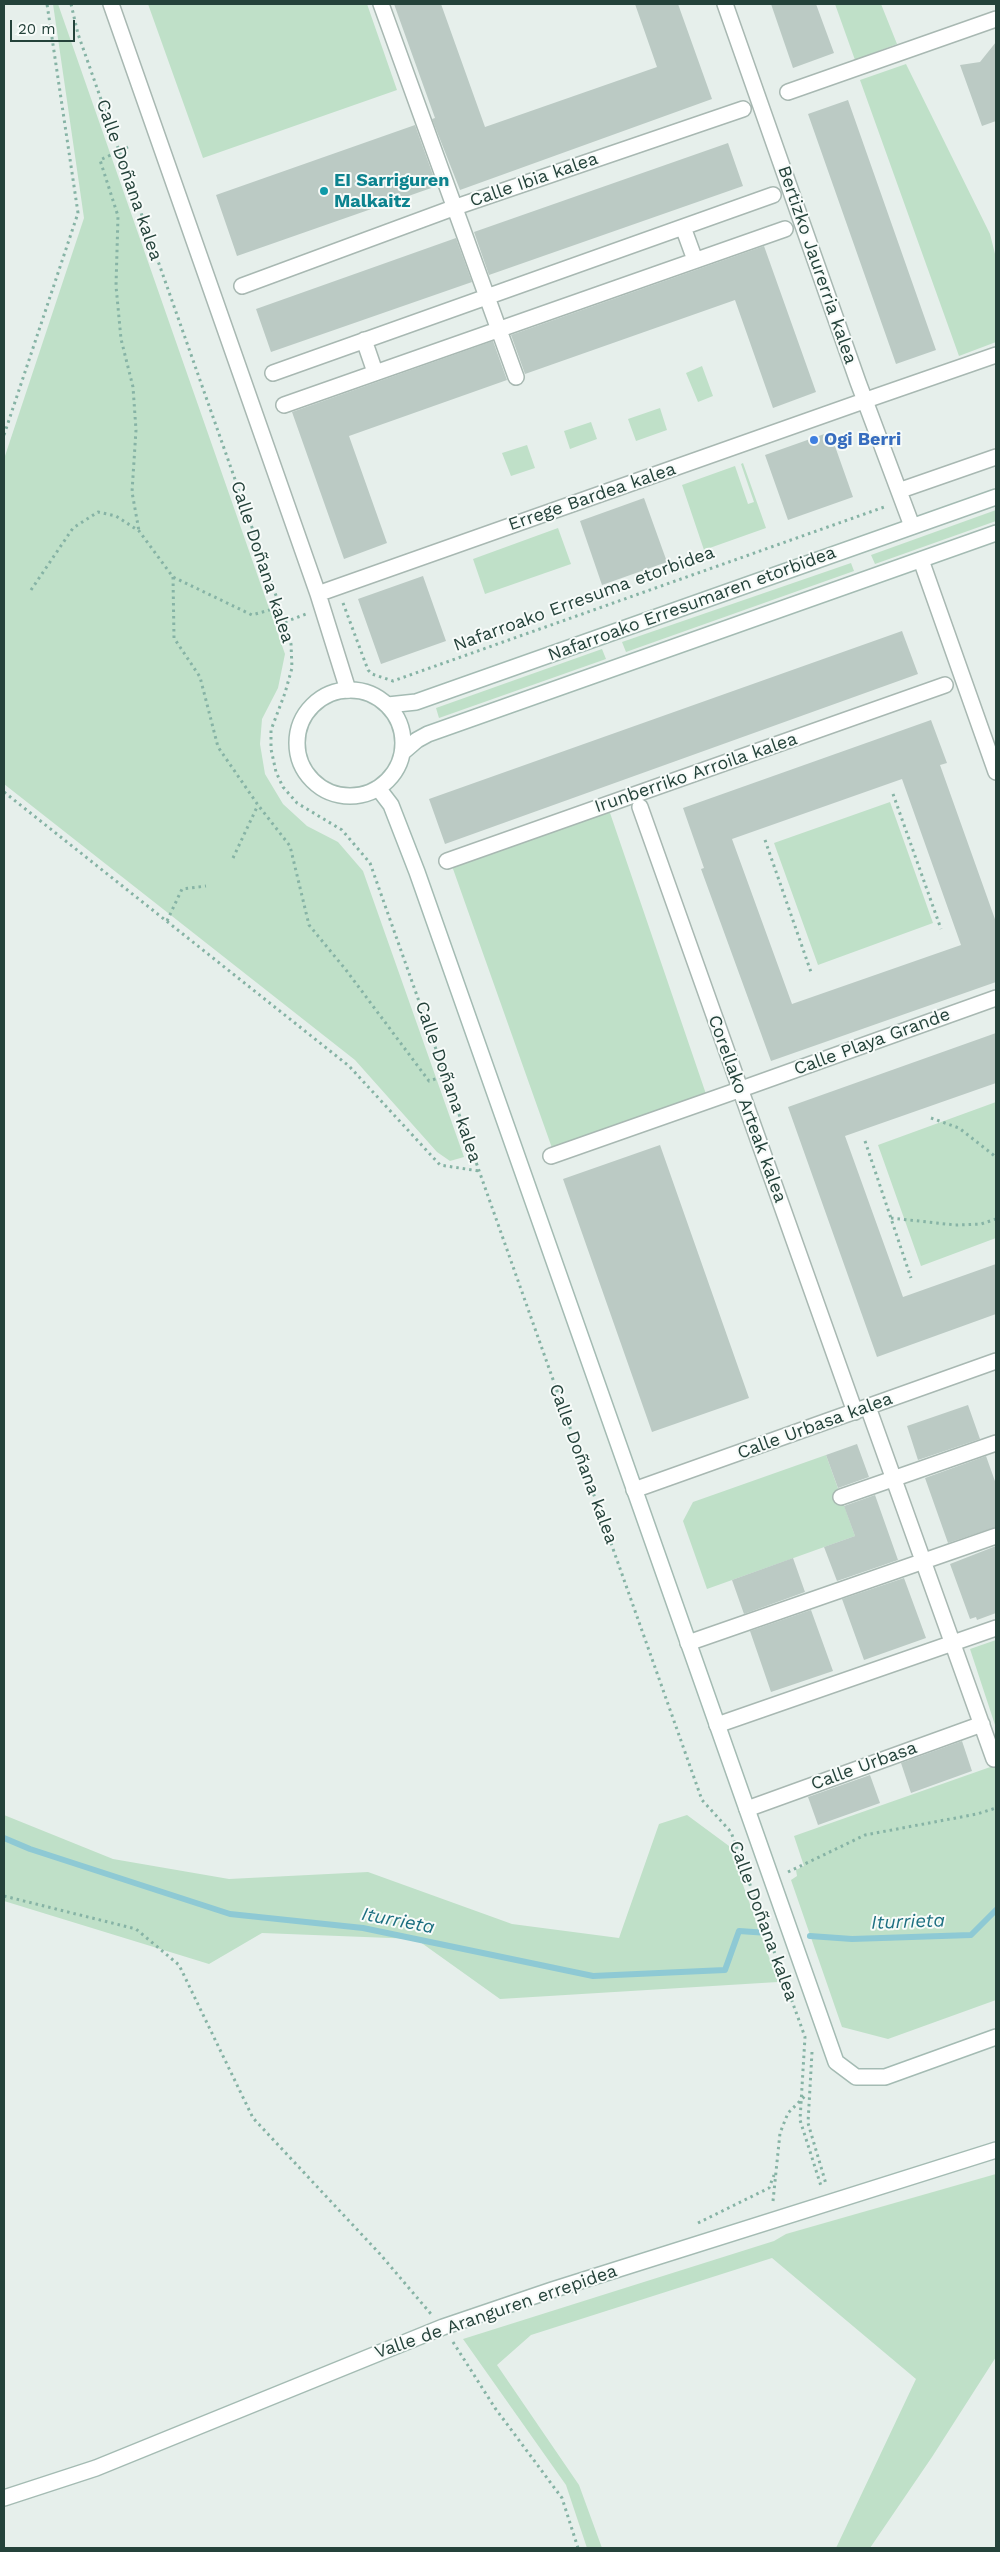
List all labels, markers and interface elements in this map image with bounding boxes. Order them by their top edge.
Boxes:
scale bar [12,10,78,42]
text: 20 m [18,20,56,38]
street label: Calle Doñana kalea [91,97,167,263]
street label: Calle Ibia kalea [467,148,601,212]
street label: Bertizko Jaurerria kalea [773,163,861,367]
place label: EI Sarriguren Malkaitz [334,170,449,212]
marker: EI Sarriguren Malkaitz [318,185,330,197]
place label: Ogi Berri [824,429,901,451]
marker: Ogi Berri [808,434,820,446]
street label: Errege Bardea kalea [505,458,679,536]
street label: Calle Doñana kalea [226,478,298,646]
street label: Nafarroako Erresuma etorbidea [451,542,717,656]
street label: Nafarroako Erresumaren etorbidea [545,542,839,666]
street label: Irunberriko Arroila kalea [592,728,800,818]
street label: Calle Doñana kalea [410,999,486,1165]
street label: Calle Playa Grande [791,1004,953,1080]
street label: Corellako Arteak kalea [703,1012,791,1206]
street label: Calle Doñana kalea [544,1381,622,1547]
street label: Calle Urbasa kalea [734,1388,896,1464]
street label: Calle Urbasa [808,1737,920,1795]
street label: Calle Doñana kalea [724,1838,802,2004]
water label: Iturrieta [360,1903,436,1939]
water label: Iturrieta [871,1909,945,1935]
street label: Valle de Aranguren errepidea [372,2260,620,2364]

